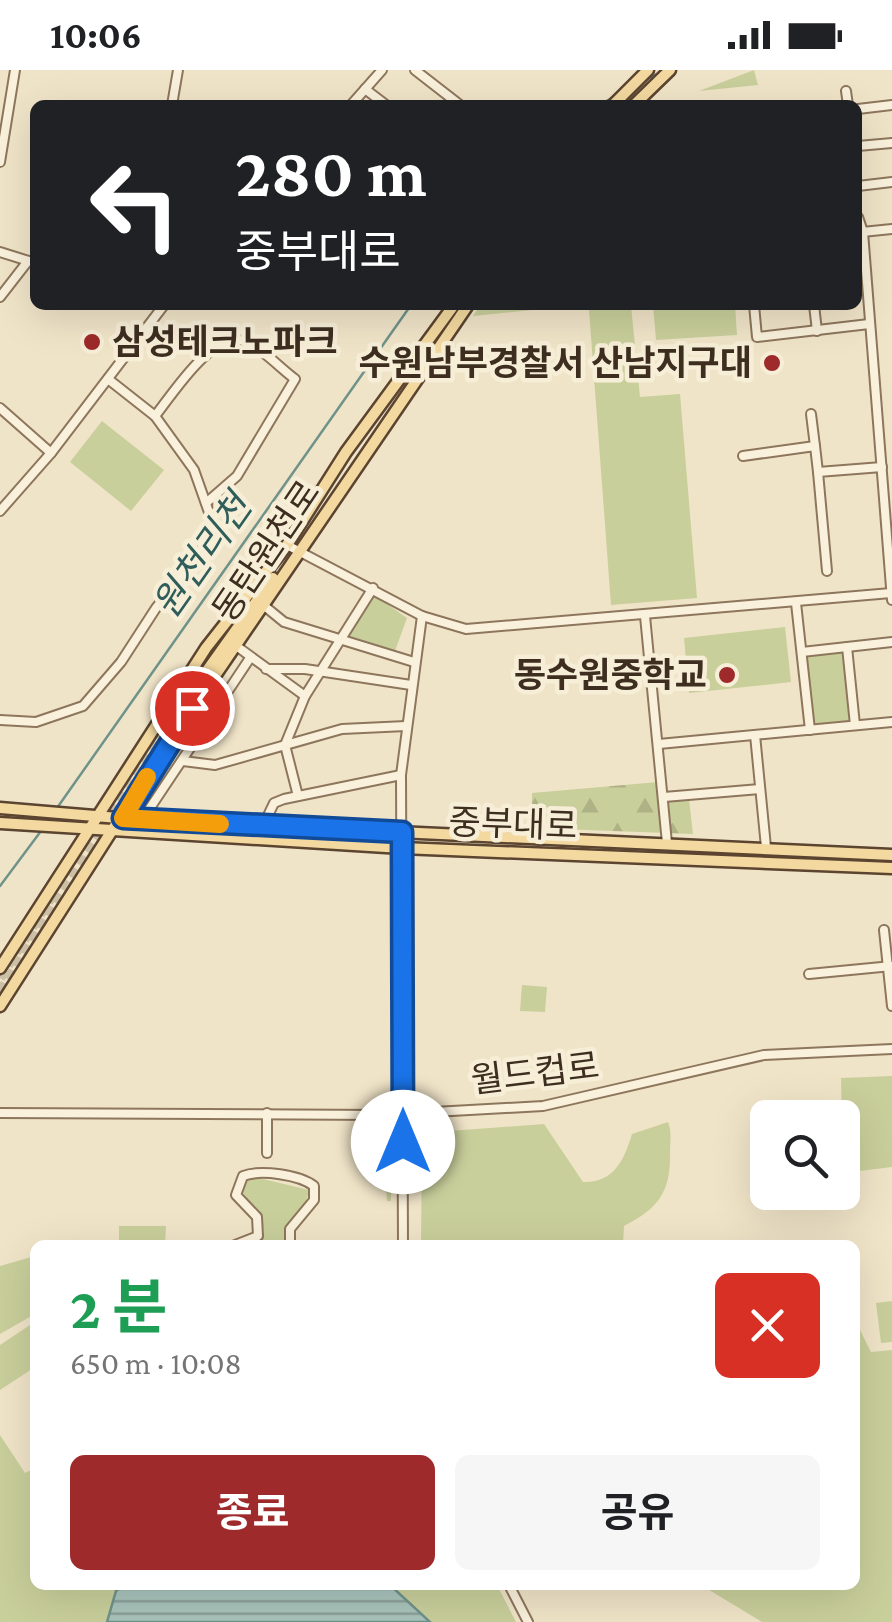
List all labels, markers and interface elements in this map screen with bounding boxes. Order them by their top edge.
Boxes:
text: 10:06 [50,14,142,56]
text: 280 m [235,133,427,211]
icon: left [70,140,200,270]
text: 중부대로 [235,227,401,277]
place label: 삼성테크노파크 [112,323,337,362]
marker: 삼성테크노파크 [81,331,103,353]
place label: 수원남부경찰서 산남지구대 [359,344,752,383]
marker: 수원남부경찰서 산남지구대 [761,352,783,374]
street label: 동탄원천로 [205,474,328,629]
water label: 원천리천 [145,483,262,625]
place label: 동수원중학교 [514,656,707,695]
marker: 동수원중학교 [716,664,738,686]
pin [150,666,235,751]
icon: arrive [165,681,220,736]
street label: 중부대로 [448,803,578,846]
street label: 월드컵로 [469,1046,601,1101]
position arrow [351,1090,455,1194]
map controls [750,1100,860,1210]
button: search [750,1100,860,1210]
button: close [715,1273,820,1378]
text: 2 분 [70,1274,167,1341]
text: 650 m · 10:08 [70,1345,242,1381]
button: 종료 [70,1455,435,1570]
button: 공유 [455,1455,820,1570]

